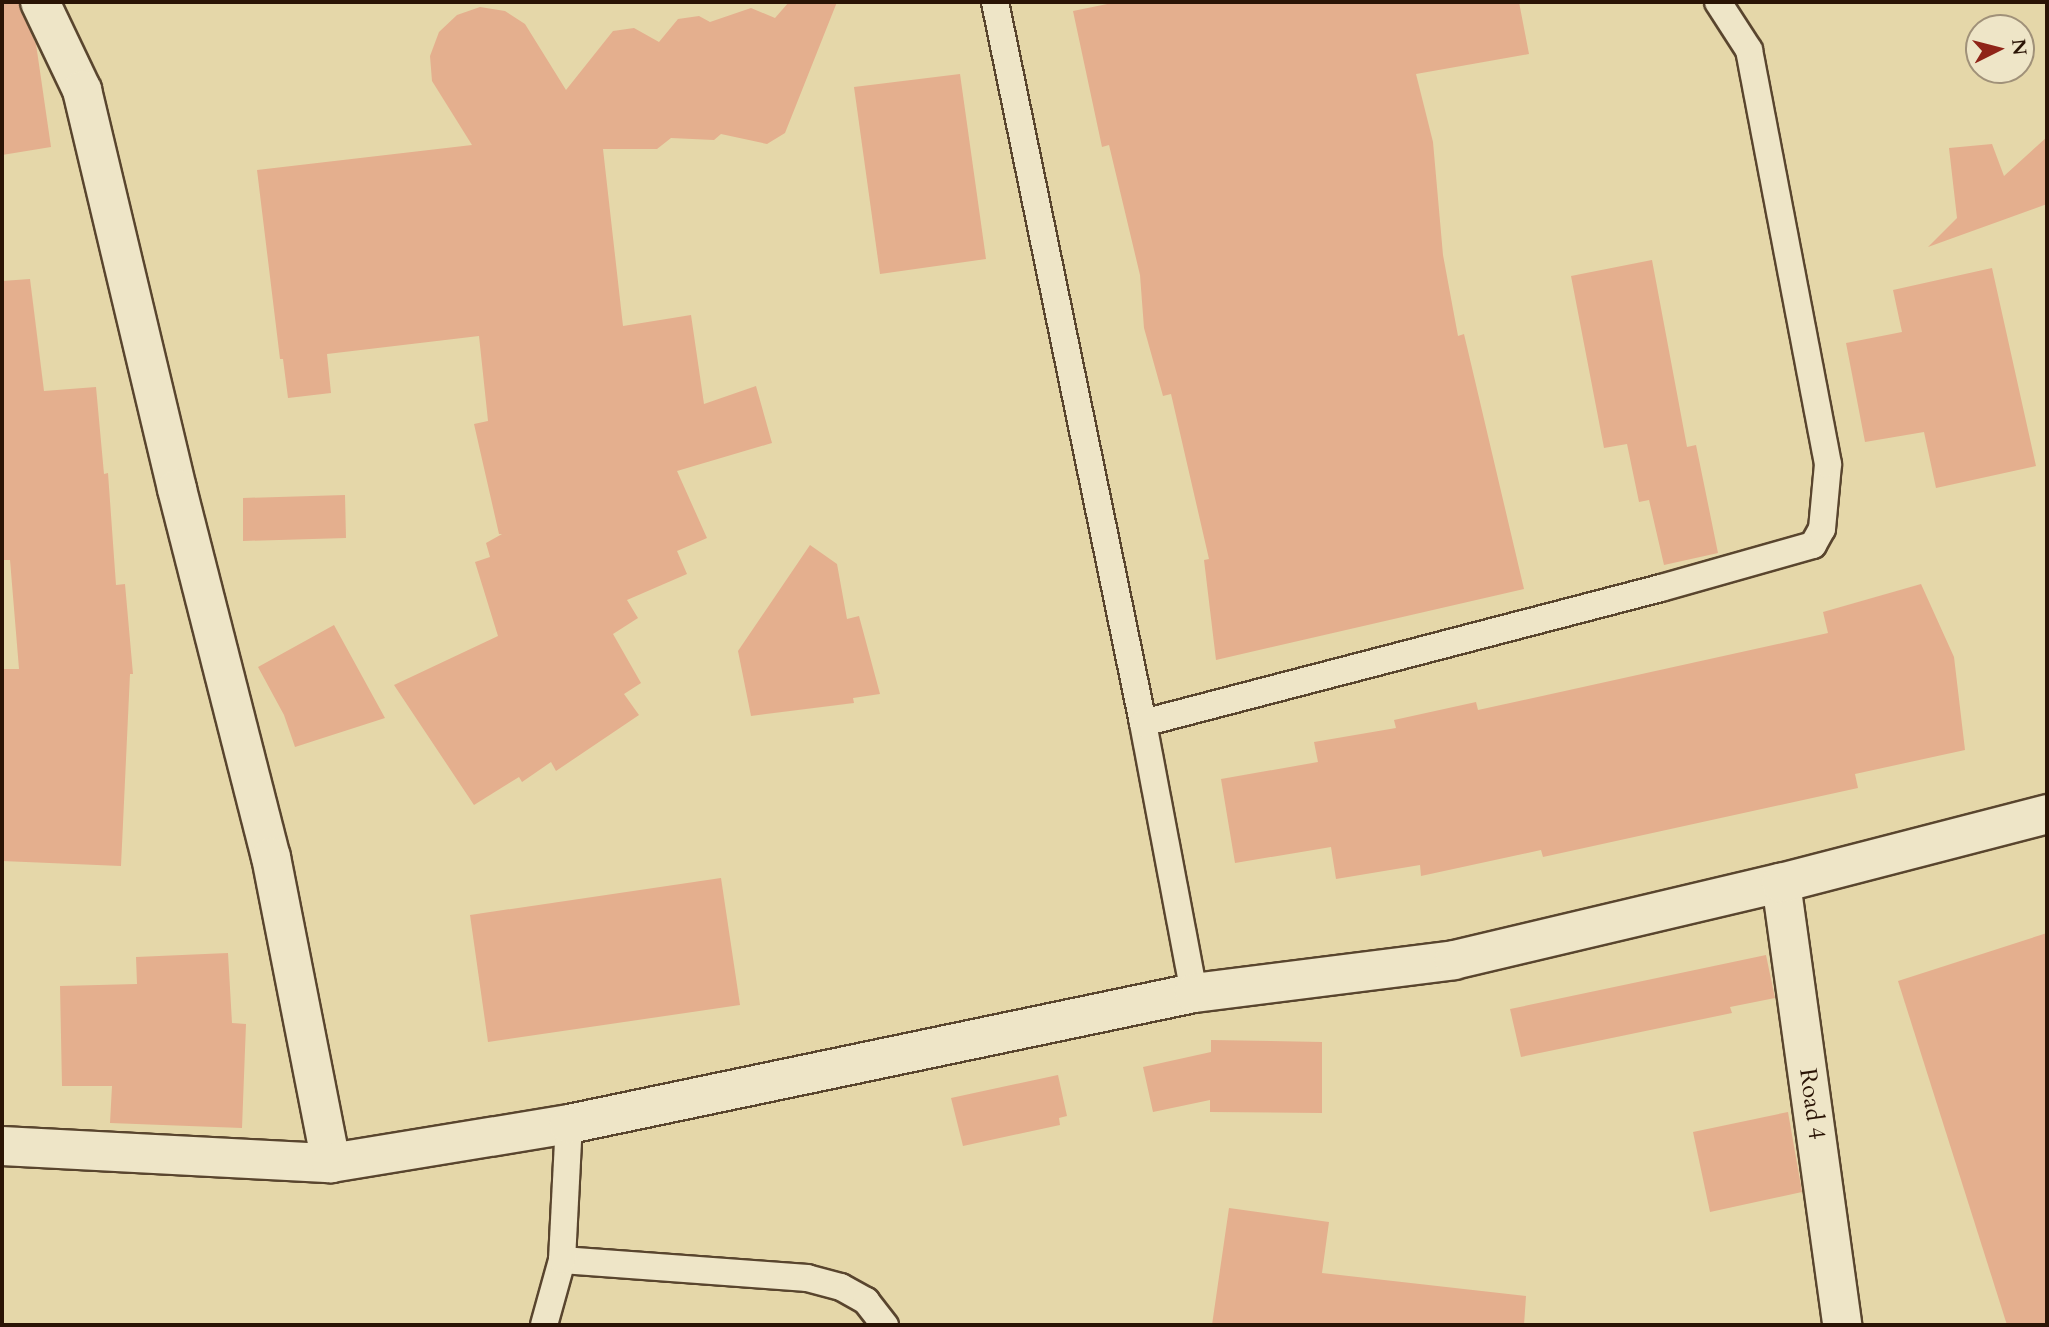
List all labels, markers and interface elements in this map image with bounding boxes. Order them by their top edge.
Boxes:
north arrow [1965,14,2035,84]
text: N [2005,37,2033,57]
street label: Road 4 [1793,1067,1831,1141]

